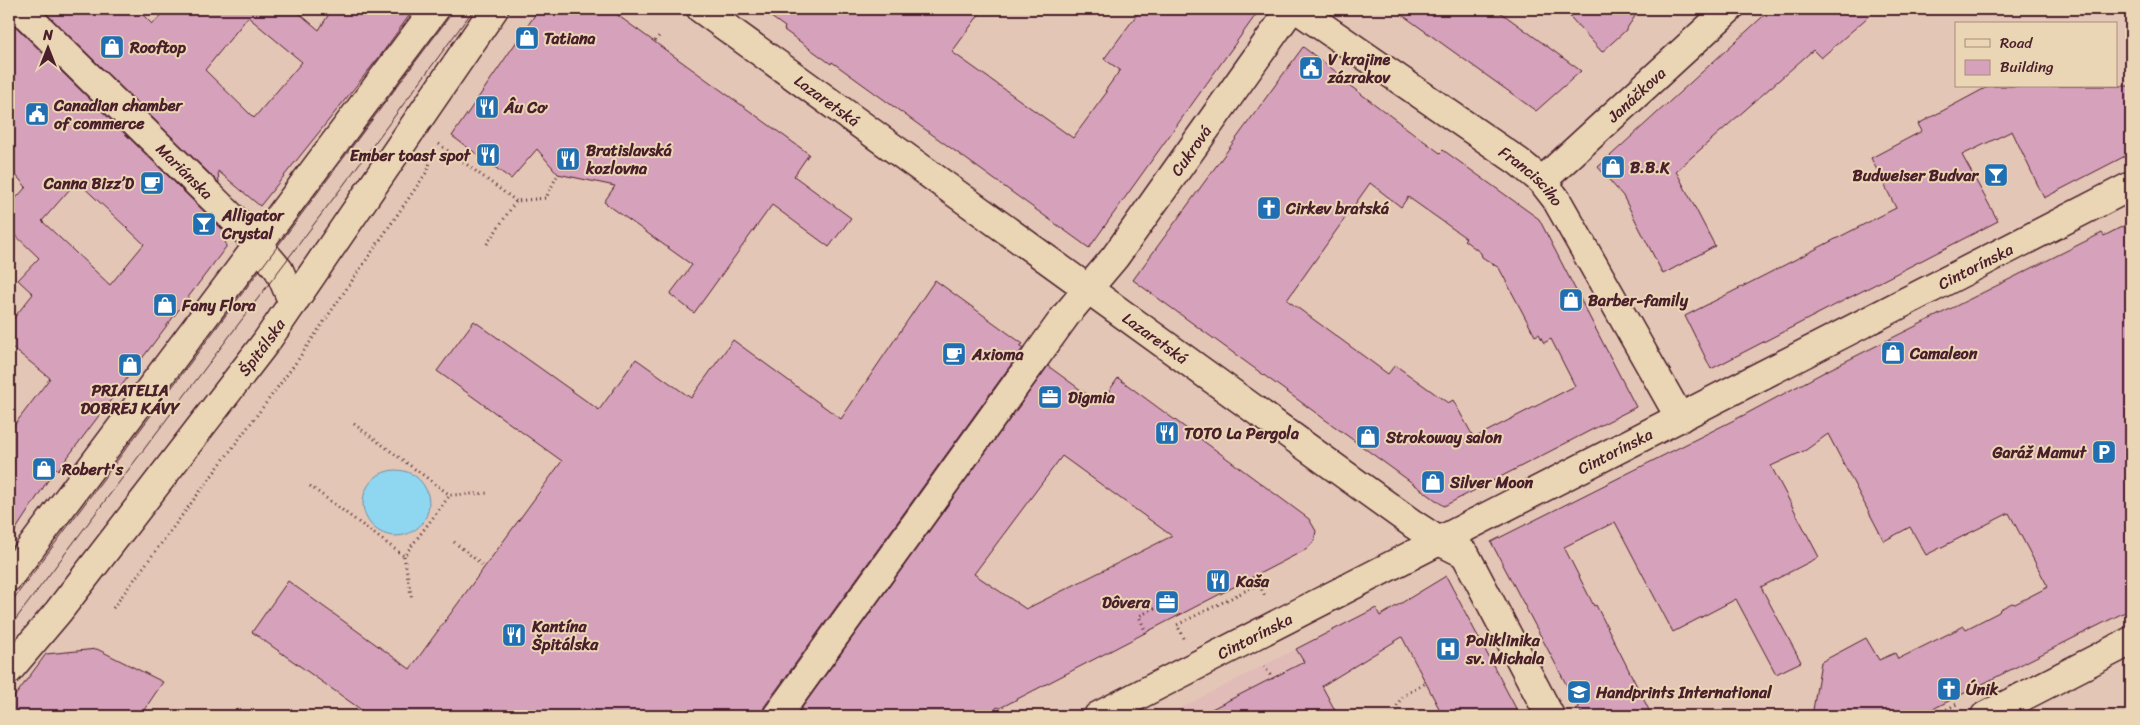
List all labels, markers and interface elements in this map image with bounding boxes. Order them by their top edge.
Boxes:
north arrow [22,22,72,72]
legend [1955,22,2118,88]
text: N [42,23,53,48]
place label: Tatiana [544,24,596,53]
shop icon: Tatiana [514,25,540,51]
text: Road [2000,30,2033,56]
place label: Rooftop [129,33,186,62]
shop icon: Rooftop [99,34,125,60]
place label: V krajine zázrakov [1327,45,1391,92]
text: Building [2000,54,2054,80]
public building icon: V krajine zázrakov [1298,55,1324,81]
street label: Janáčkova [1599,60,1673,131]
street label: Lazaretská [788,67,866,135]
place label: Canadian chamber of commerce [53,91,184,138]
place label: Âu Cơ [503,93,548,122]
restaurant icon: Âu Cơ [474,94,500,120]
public building icon: Canadian chamber of commerce [24,101,50,127]
street label: Cukrová [1163,119,1219,182]
street label: Mariánska [149,136,220,207]
place label: Bratislavská kozlovna [585,136,672,183]
street label: Francisciho [1492,138,1571,212]
place label: Ember toast spot [350,141,472,170]
restaurant icon: Ember toast spot [475,142,501,168]
restaurant icon: Bratislavská kozlovna [555,146,581,172]
place label: B.B.K [1630,153,1670,182]
shop icon: B.B.K [1600,154,1626,180]
place label: Budweiser Budvar [1853,161,1979,190]
bar icon: Budweiser Budvar [1983,162,2009,188]
place label: Canna Bizz’D [43,169,134,198]
cafe icon: Canna Bizz’D [139,170,165,196]
place label: Cirkev bratská [1285,194,1389,223]
church icon: Cirkev bratská [1256,195,1282,221]
place label: Alligator Crystal [221,201,285,248]
bar icon: Alligator Crystal [191,211,217,237]
street label: Cintorínska [1933,235,2018,298]
place label: Barber-family [1588,286,1689,315]
shop icon: Barber-family [1558,287,1584,313]
place label: Fany Flora [181,291,257,320]
shop icon: Fany Flora [152,292,178,318]
street label: Lazaretská [1116,304,1194,372]
street label: Špitálska [231,311,294,383]
place label: Camaleon [1909,339,1978,368]
place label: Axioma [971,340,1025,369]
shop icon: Camaleon [1880,340,1906,366]
cafe icon: Axioma [941,341,967,367]
shop icon: PRIATELIA DOBREJ KÁVY [117,352,143,378]
place label: PRIATELIA DOBREJ KÁVY [81,376,181,423]
place label: Digmia [1068,383,1116,412]
office icon: Digmia [1037,384,1063,410]
place label: TOTO La Pergola [1184,419,1299,448]
restaurant icon: TOTO La Pergola [1154,420,1180,446]
street label: Cintorínska [1572,420,1658,483]
place label: Strokoway salon [1385,423,1502,452]
shop icon: Strokoway salon [1355,424,1381,450]
place label: Garáž Mamut [1992,438,2088,467]
parking icon: Garáž Mamut [2091,439,2117,465]
place label: Robert's [61,455,124,484]
shop icon: Robert's [31,456,57,482]
place label: Silver Moon [1449,468,1534,497]
shop icon: Silver Moon [1420,469,1446,495]
place label: Kaša [1235,567,1270,596]
restaurant icon: Kaša [1205,568,1231,594]
place label: Dôvera [1102,588,1151,617]
office icon: Dôvera [1154,589,1180,615]
street label: Cintorínska [1212,605,1298,668]
place label: Kantína Špitálska [531,612,599,659]
restaurant icon: Kantína Špitálska [501,622,527,648]
place label: Poliklinika sv. Michala [1465,626,1545,673]
hospital icon: Poliklinika sv. Michala [1435,636,1461,662]
place label: Únik [1966,675,1999,704]
church icon: Únik [1936,676,1962,702]
place label: Handprints International [1595,678,1773,707]
school or university icon: Handprints International [1566,679,1592,705]

